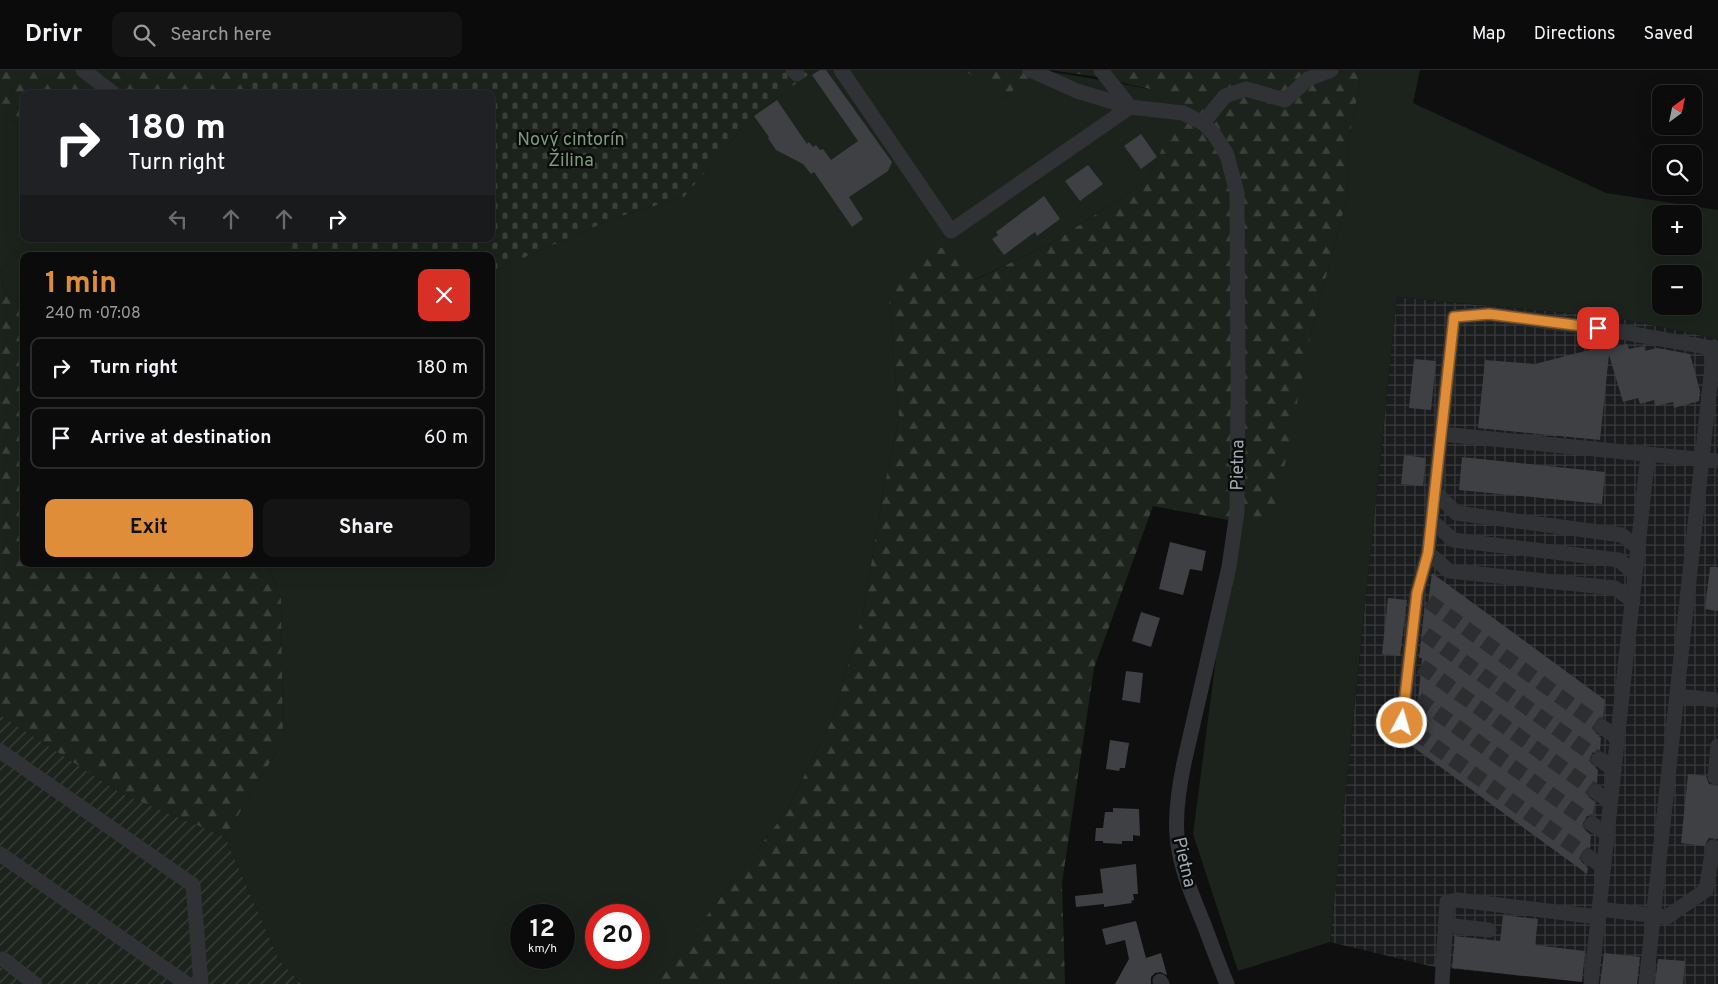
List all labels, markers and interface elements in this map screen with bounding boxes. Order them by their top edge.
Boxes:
search box [112,12,462,57]
text: Drivr [25,20,82,50]
icon: search [130,21,158,49]
text: Search here [170,23,272,47]
text: Map [1472,23,1506,46]
text: Directions [1534,23,1616,46]
text: Saved [1644,23,1693,46]
north arrow [1652,85,1702,135]
map controls [1652,85,1702,315]
text: 180 m [128,107,226,151]
icon: right [45,110,110,175]
park label: Nový cintorín Žilina [517,129,625,173]
button: search [1652,145,1702,195]
text: Turn right [128,150,225,177]
icon: left [164,205,192,233]
icon: ahead [217,205,245,233]
icon: ahead [270,205,298,233]
icon: right [323,205,351,233]
button: + [1652,205,1702,255]
button: − [1652,265,1702,315]
text: 1 min [45,266,117,303]
button: close [418,269,470,321]
text: 240 m · 07:08 [45,304,141,324]
pin [1577,307,1619,349]
icon: arrive [1584,314,1612,342]
icon: right [47,354,75,382]
text: Turn right [90,356,178,380]
text: 180 m [417,356,468,380]
icon: arrive [47,424,75,452]
text: Arrive at destination [90,426,271,450]
text: 60 m [424,426,468,450]
street label: Pietna [1227,439,1250,491]
button: Exit [45,499,253,557]
button: Share [263,499,470,557]
position arrow [1375,696,1427,748]
street label: Pietna [1167,835,1201,890]
speed limit sign: 20 [585,904,650,969]
text: 12 [530,914,555,946]
text: km/h [528,941,557,957]

